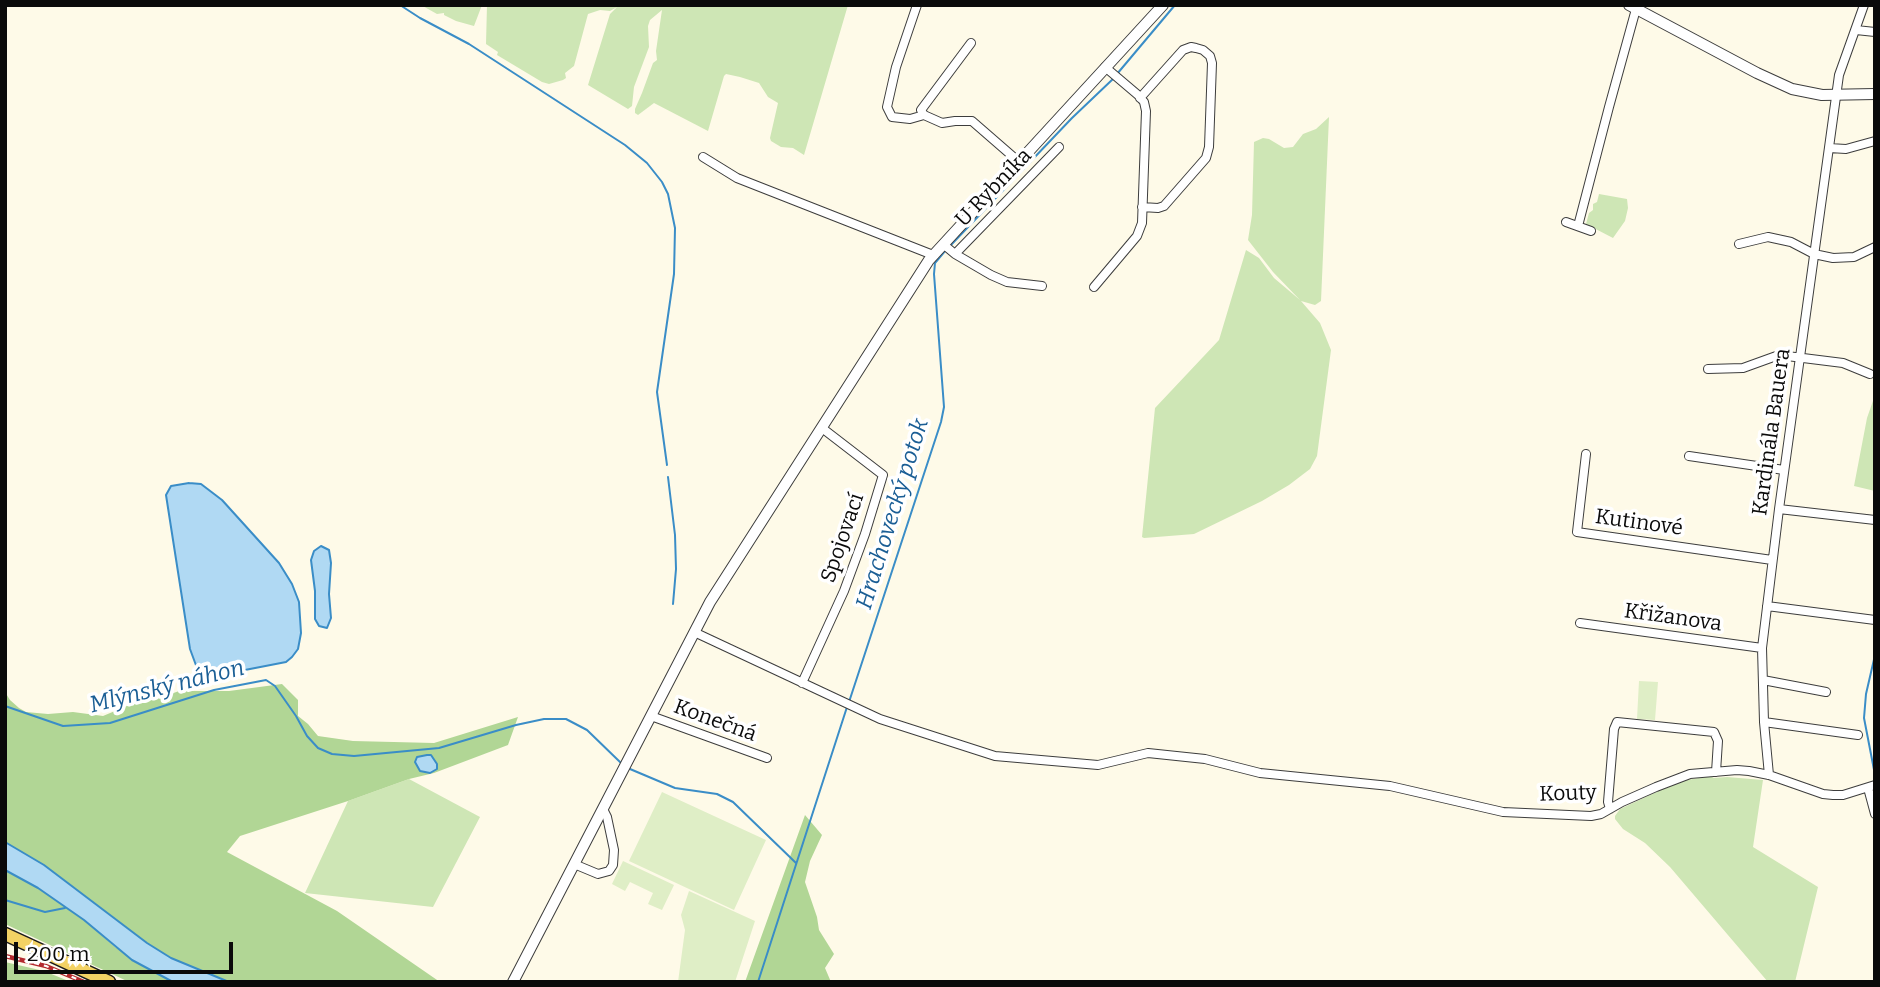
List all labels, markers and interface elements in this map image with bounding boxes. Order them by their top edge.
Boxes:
street label: U Rybníka [951,144,1037,232]
street label: Kardinála Bauera [1748,347,1796,517]
water label: Hrachovecký potok [851,415,935,613]
street label: Spojovací [816,490,870,586]
street label: Kutinové [1594,504,1684,542]
street label: Křižanova [1622,599,1724,637]
water label: Mlýnský náhon [87,654,247,720]
street label: Konečná [670,694,760,748]
street label: Kouty [1539,780,1597,808]
scale bar [18,928,236,972]
text: 200 m [27,941,90,967]

